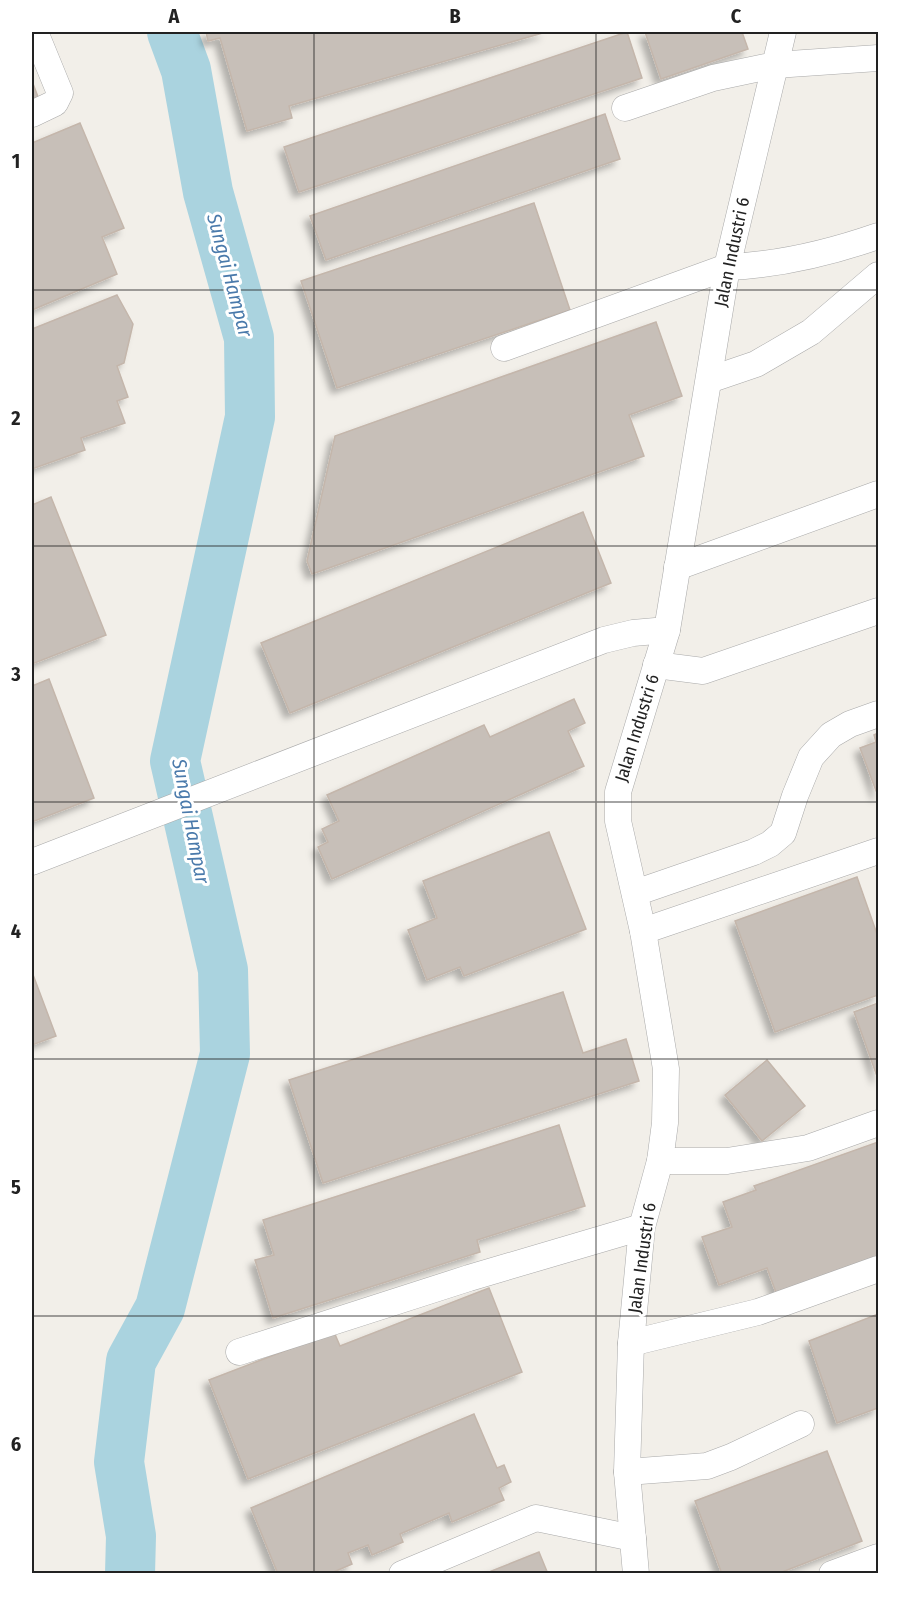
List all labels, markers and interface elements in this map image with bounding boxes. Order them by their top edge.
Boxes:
text: A [168,4,181,28]
text: B [449,4,461,28]
text: C [731,4,742,28]
text: 1 [12,149,20,173]
street label: Jalan Industri 6 [710,195,754,309]
water label: Sungai Hampar [202,210,258,340]
text: 2 [10,406,21,430]
text: 3 [10,662,21,686]
street label: Jalan Industri 6 [610,671,664,785]
water label: Sungai Hampar [167,756,215,887]
text: 4 [11,919,21,943]
text: 5 [11,1175,21,1199]
street label: Jalan Industri 6 [623,1201,661,1315]
text: 6 [11,1432,21,1456]

